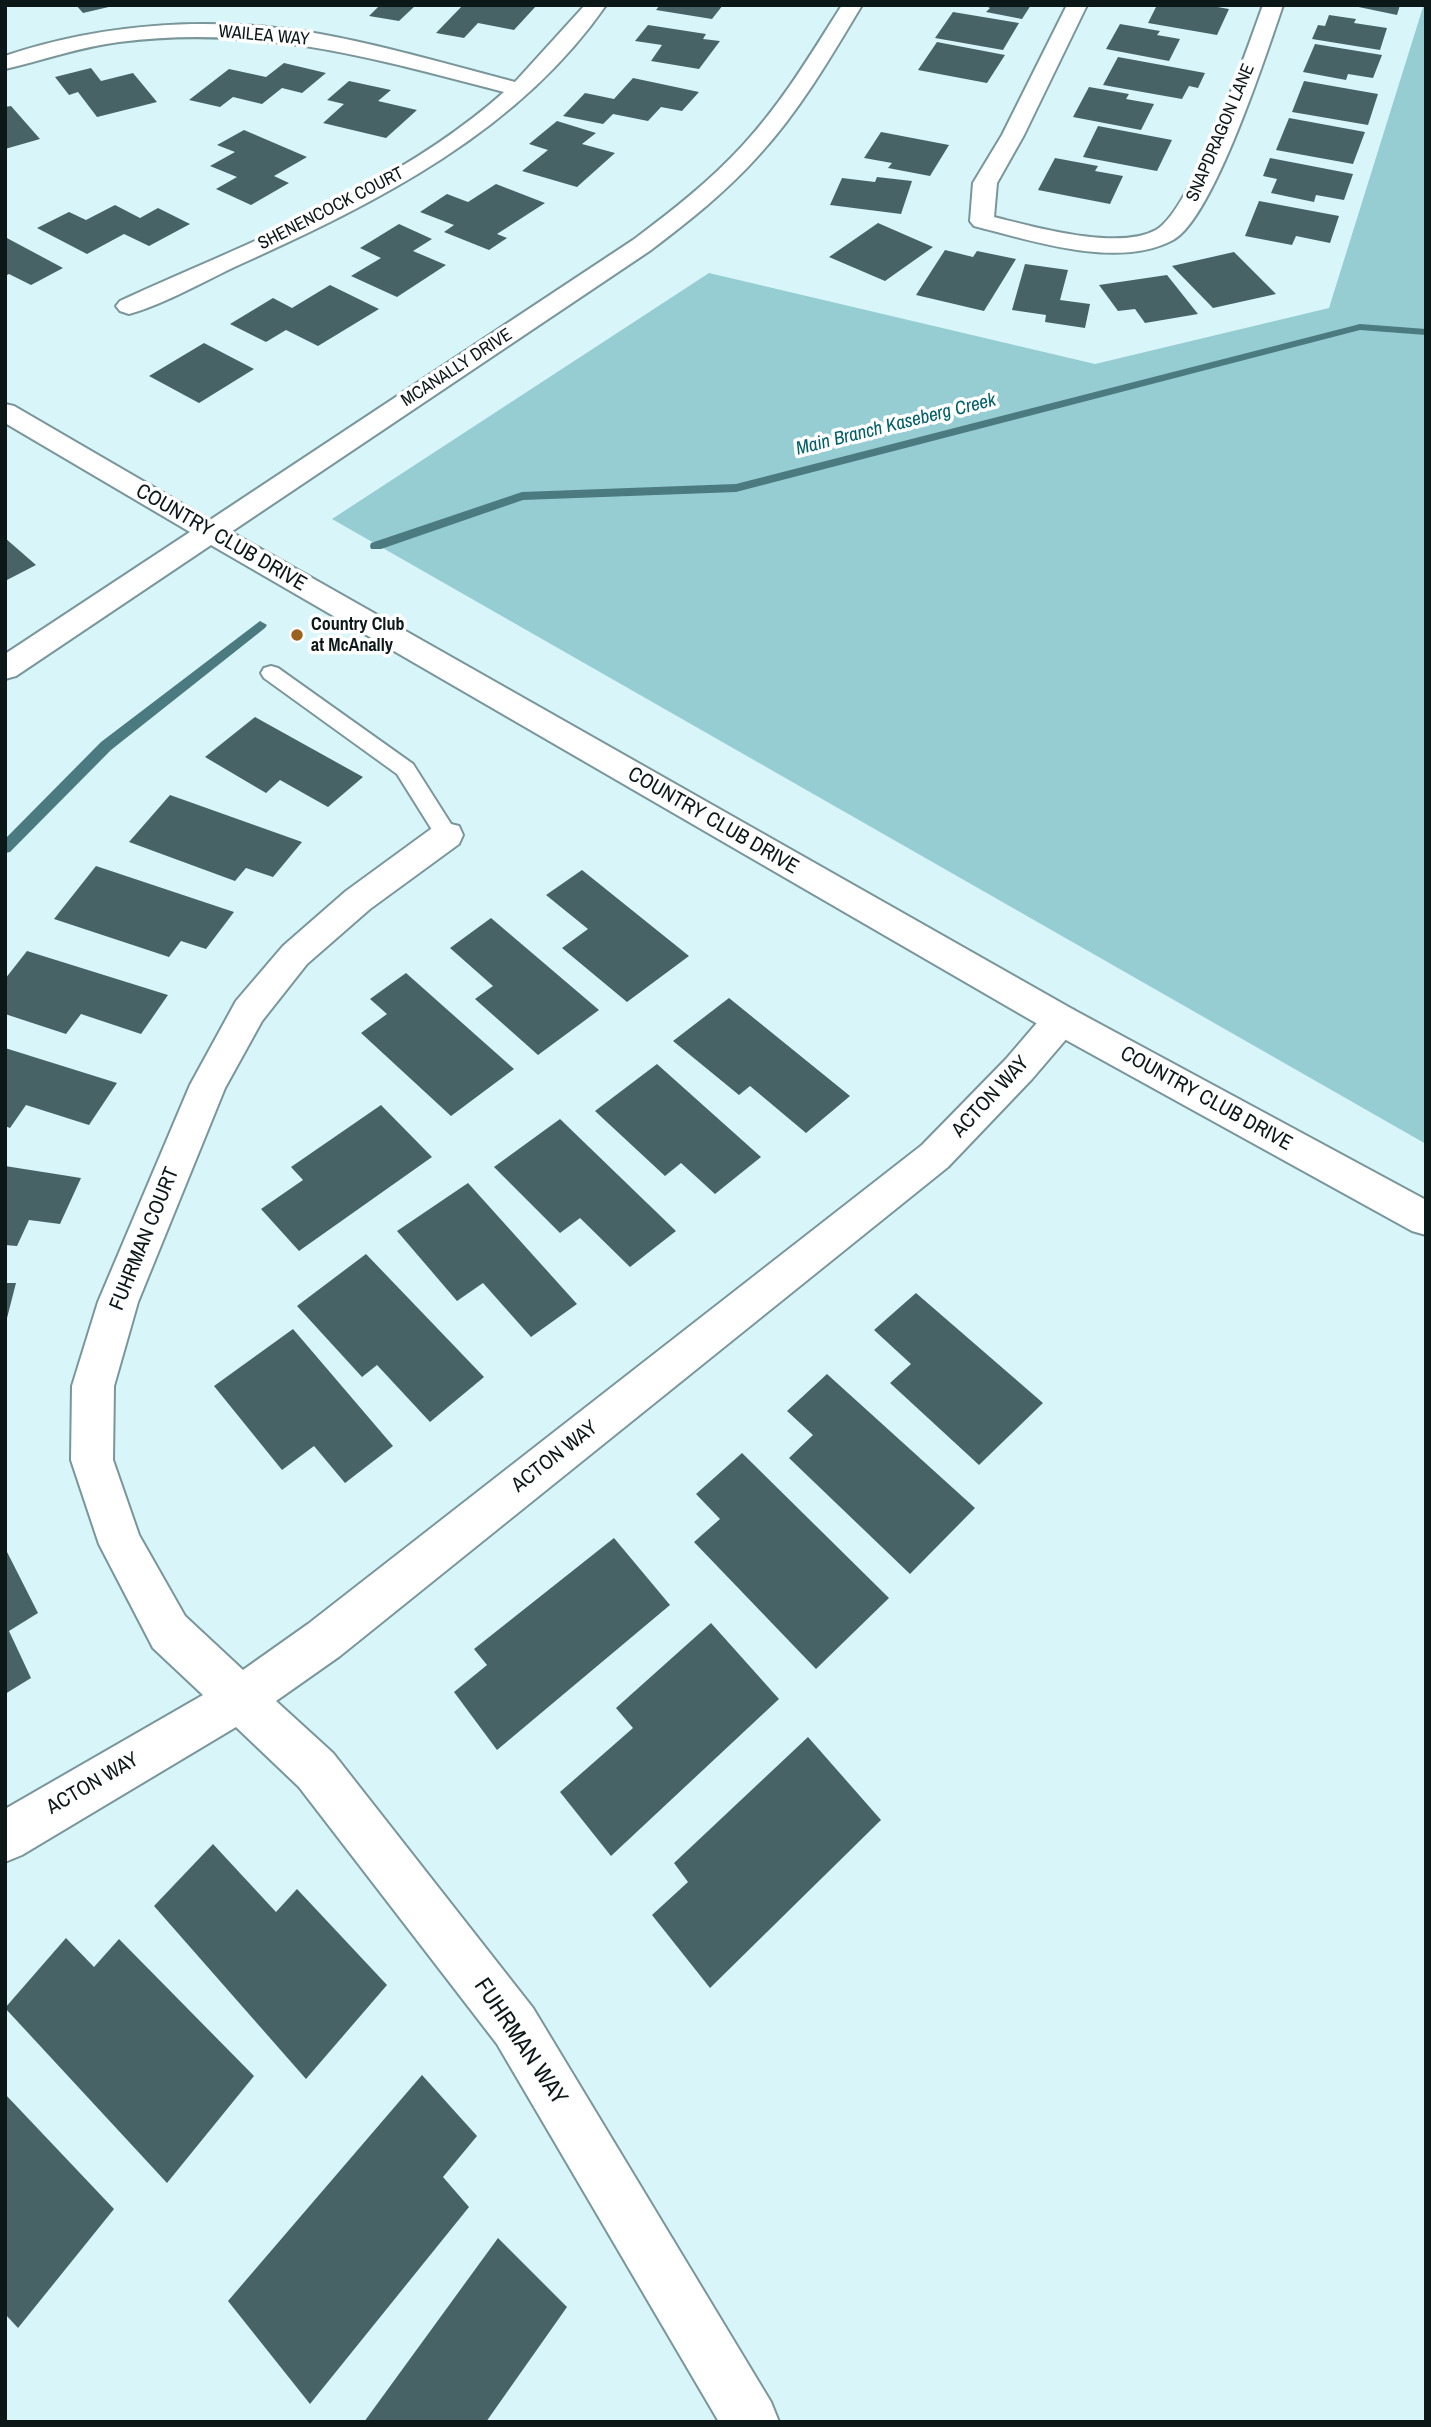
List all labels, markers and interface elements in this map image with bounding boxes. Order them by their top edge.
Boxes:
street label: WAILEA WAY [218,21,310,51]
street label: SNAPDRAGON LANE [1182,61,1260,205]
street label: SHENENCOCK COURT [255,163,407,255]
street label: MCANALLY DRIVE [398,324,516,412]
water label: Main Branch Kaseberg Creek [794,389,998,461]
street label: COUNTRY CLUB DRIVE [131,479,311,597]
place label: Country Club at McAnally [311,614,404,656]
marker: Country Club at McAnally [289,627,305,643]
street label: COUNTRY CLUB DRIVE [623,762,803,880]
street label: COUNTRY CLUB DRIVE [1116,1041,1296,1157]
street label: ACTON WAY [947,1051,1035,1143]
street label: FUHRMAN COURT [105,1164,185,1314]
street label: ACTON WAY [507,1416,603,1498]
street label: ACTON WAY [42,1748,144,1820]
street label: FUHRMAN WAY [467,1973,573,2111]

